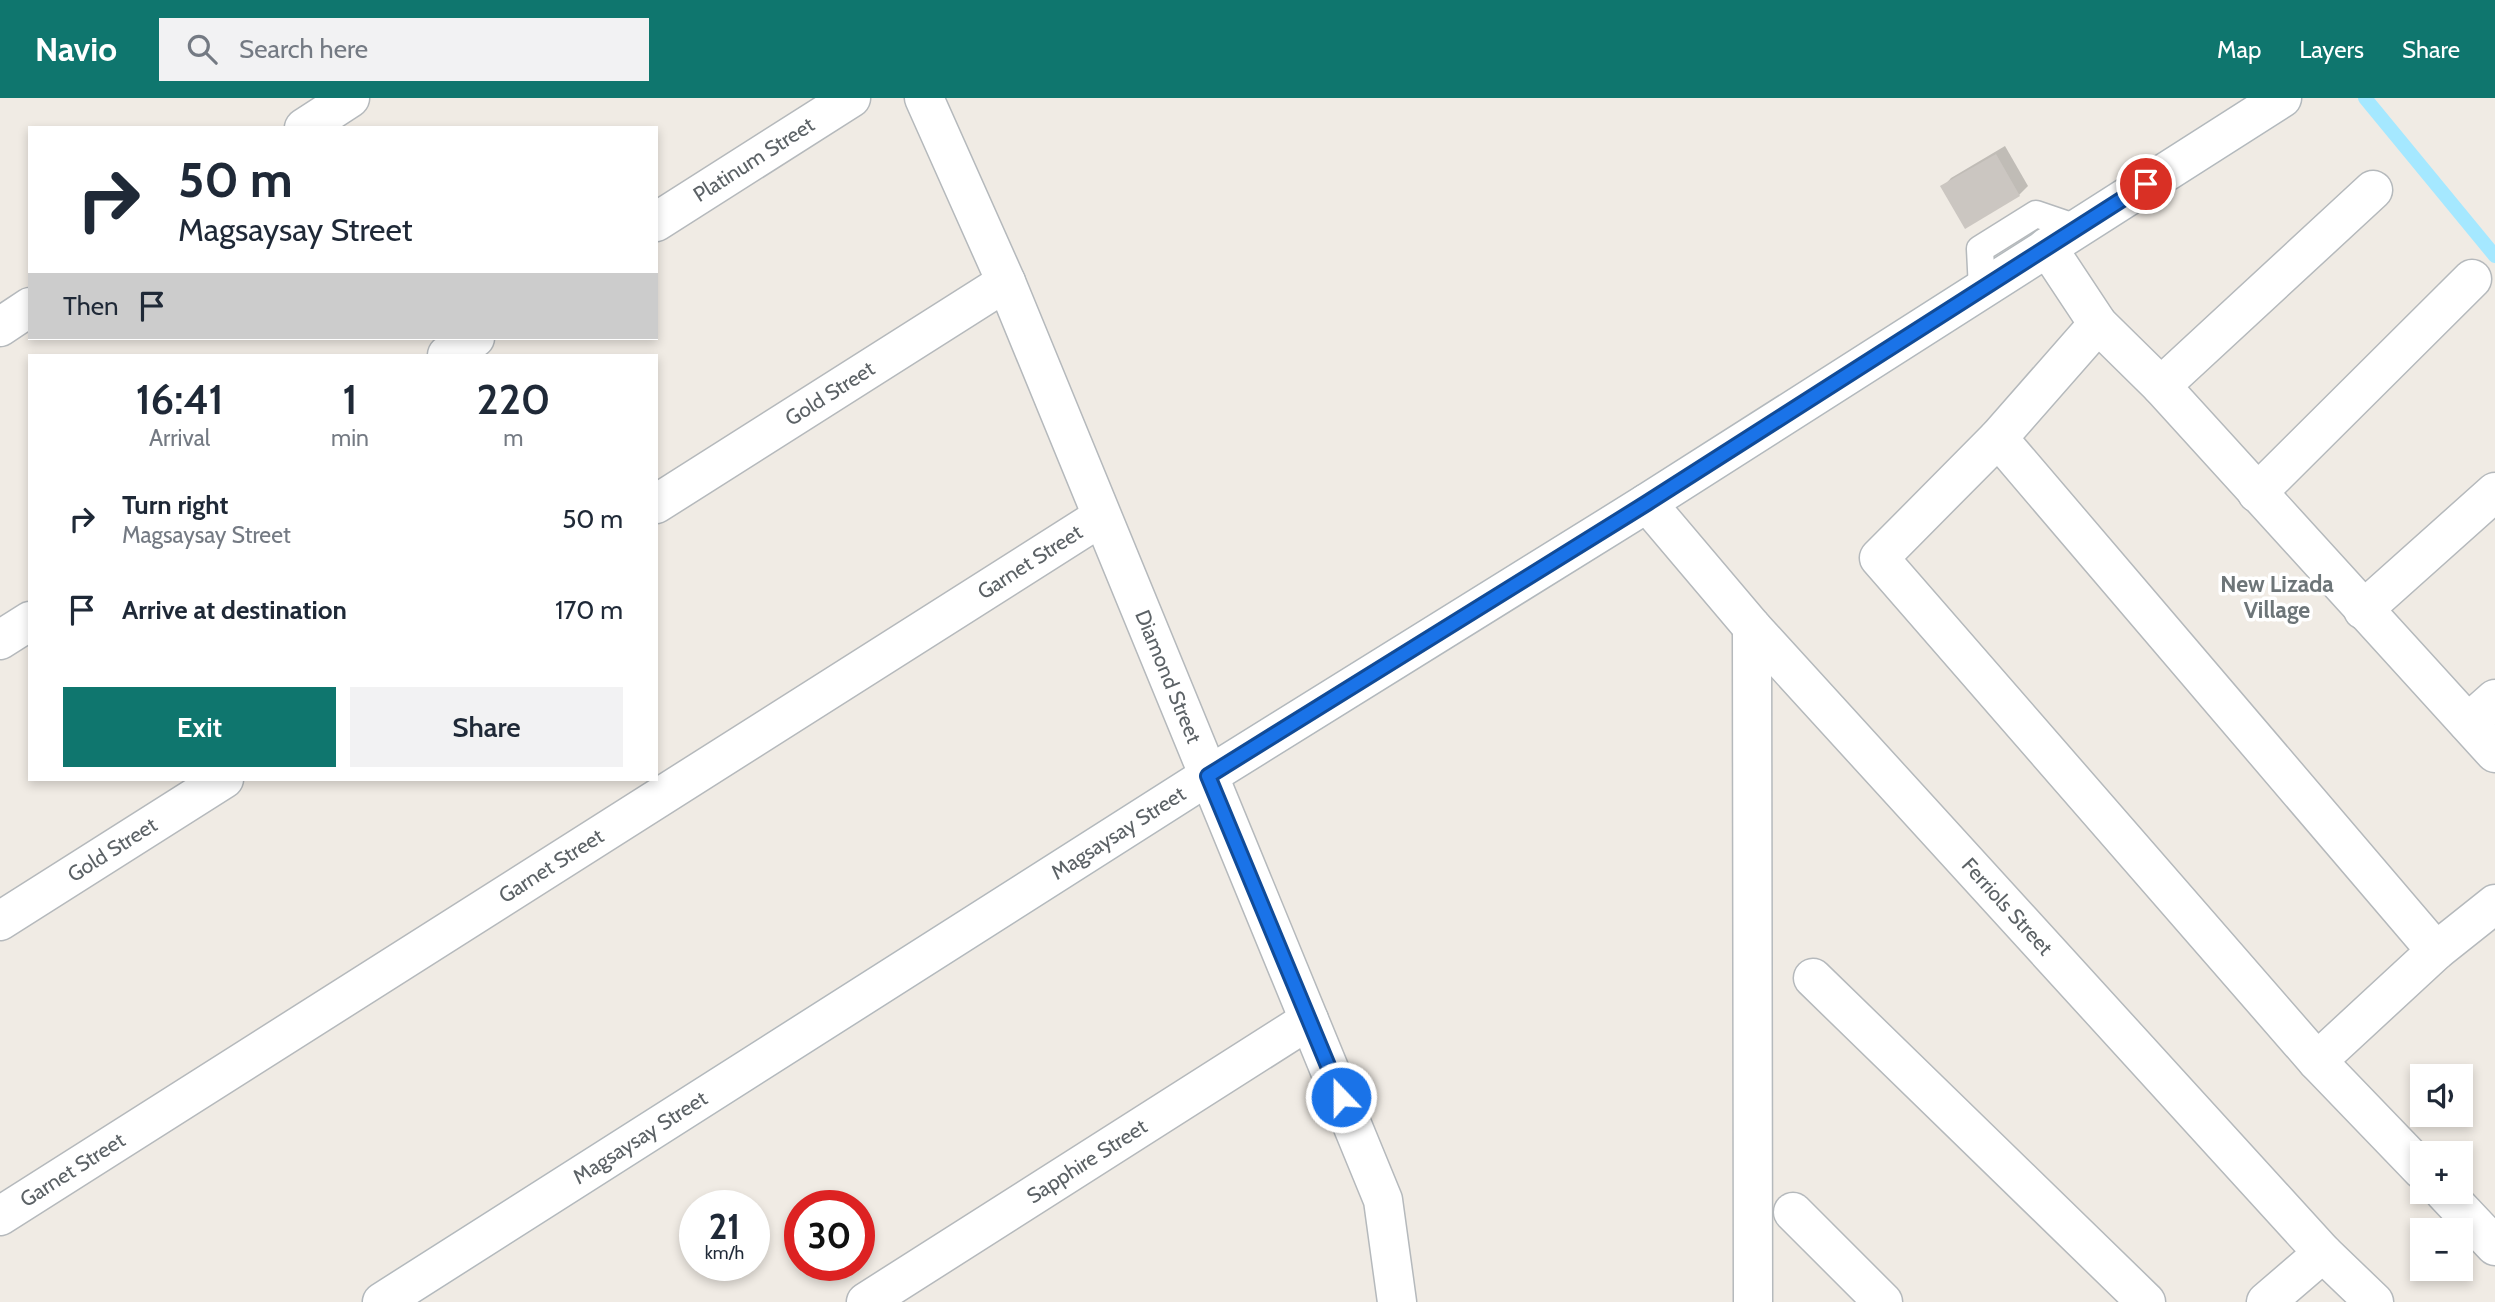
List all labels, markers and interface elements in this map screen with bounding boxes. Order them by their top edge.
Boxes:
search box [159,18,649,81]
text: Navio [35,29,117,69]
icon: search [183,30,221,68]
text: Search here [239,33,368,65]
text: Map [2217,35,2261,64]
text: Layers [2299,35,2364,64]
text: Share [2402,35,2460,64]
street label: Platinum Street [689,112,819,207]
text: 50 m [178,150,293,209]
icon: right [63,154,154,245]
pin [2116,154,2176,214]
icon: arrive [2127,165,2165,203]
text: Magsaysay Street [178,210,413,249]
icon: arrive [133,287,171,325]
text: Then [63,290,119,322]
street label: Gold Street [780,356,879,431]
text: 16:41 [136,373,223,425]
text: 1 [343,373,357,425]
text: 220 [477,373,550,425]
text: Arrival [149,424,210,452]
text: min [331,424,369,452]
text: m [503,424,524,452]
text: Turn right [122,489,228,521]
icon: right [63,500,101,538]
text: 50 m [562,503,623,535]
street label: Garnet Street [973,519,1087,604]
text: Magsaysay Street [122,521,291,549]
district label: New Lizada Village [2220,570,2334,624]
icon: arrive [63,591,101,629]
text: Arrive at destination [122,594,347,626]
text: 170 m [555,594,623,626]
street label: Diamond Street [1130,606,1207,747]
button: Exit [63,687,336,767]
button: Share [350,687,623,767]
street label: Magsaysay Street [1046,781,1190,885]
street label: Gold Street [63,812,161,887]
street label: Garnet Street [494,823,608,908]
street label: Ferriols Street [1957,853,2058,960]
position arrow [1304,1060,1378,1134]
map controls [2410,1064,2473,1281]
button: sound [2410,1064,2473,1127]
street label: Magsaysay Street [568,1085,712,1189]
street label: Sapphire Street [1022,1113,1151,1208]
street label: Garnet Street [15,1127,129,1212]
button: + [2410,1141,2473,1204]
speed limit sign: 30 [784,1190,875,1281]
text: 21 [709,1205,740,1248]
button: − [2410,1218,2473,1281]
text: km/h [705,1242,744,1264]

